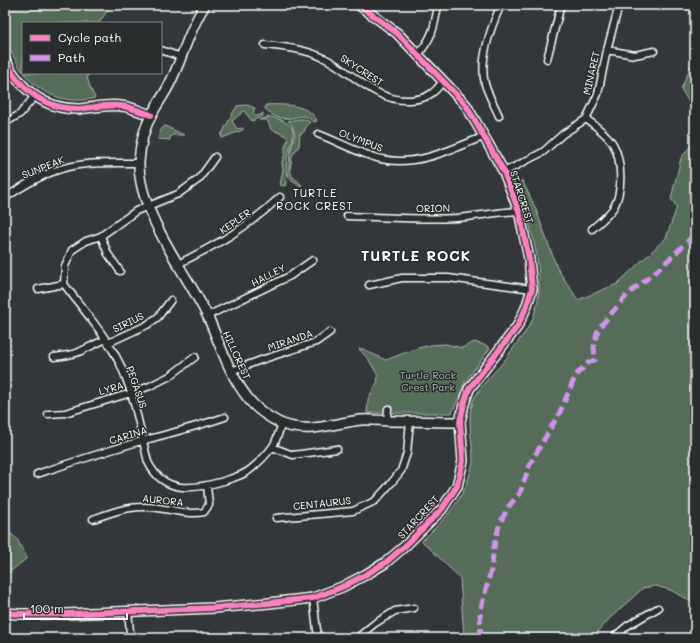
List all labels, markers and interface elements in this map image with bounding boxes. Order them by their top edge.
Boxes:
legend [22,22,162,74]
text: Cycle path [58,29,121,45]
text: Path [58,49,85,65]
street label: MINARET [579,49,603,96]
street label: SKYCREST [338,51,387,89]
street label: OLYMPUS [337,125,385,155]
street label: SUNPEAK [20,152,66,182]
street label: STARCREST [507,169,537,226]
district label: TURTLE ROCK CREST [276,185,354,213]
street label: ORION [416,201,450,215]
street label: KEPLER [217,205,253,237]
district label: TURTLE ROCK [361,246,471,265]
street label: HALLEY [248,260,288,290]
street label: SIRIUS [110,308,146,336]
street label: MIRANDA [266,326,314,354]
street label: HILLCREST [220,328,255,382]
street label: PEGASUS [123,364,151,410]
park label: Turtle Rock Crest Park [400,368,456,394]
street label: LYRA [97,378,125,398]
street label: CARINA [107,423,149,447]
street label: AURORA [142,491,184,509]
street label: STARCREST [394,492,442,542]
street label: CENTAURUS [292,493,352,513]
scale bar [24,595,127,621]
text: 100 m [30,600,64,616]

